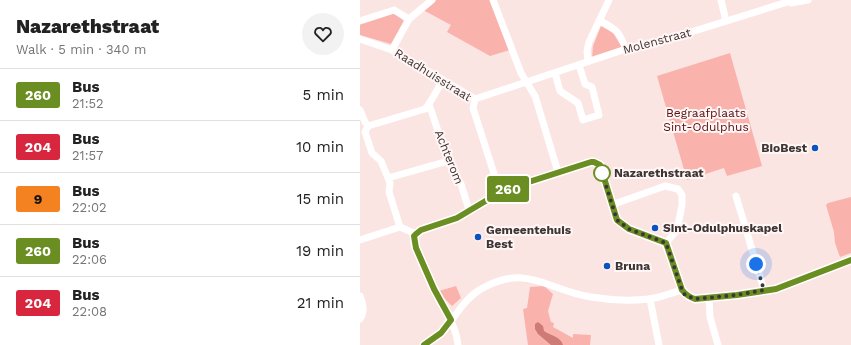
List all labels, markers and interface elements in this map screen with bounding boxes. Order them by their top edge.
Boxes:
button: heart [302,13,344,55]
text: Nazarethstraat [16,15,159,38]
street label: Molenstraat [621,25,693,57]
text: Walk · 5 min · 340 m [16,42,146,57]
street label: Raadhuisstraat [392,46,474,104]
text: Bus [72,78,100,96]
text: 5 min [303,86,344,104]
text: 260 [25,87,51,103]
text: 21:52 [72,96,104,111]
park label: Begraafplaats Sint-Odulphus [663,106,749,134]
street label: Achterom [432,128,466,186]
text: Bus [72,130,100,148]
text: 10 min [296,138,344,156]
text: 204 [25,139,51,155]
place label: BioBest [761,141,808,155]
marker: BioBest [810,143,820,153]
text: 21:57 [72,148,103,163]
marker: Nazarethstraat [593,164,611,182]
place label: Nazarethstraat [614,166,704,180]
line badge: 260 [485,176,531,202]
text: 260 [495,181,521,197]
text: Bus [72,182,100,200]
text: 15 min [297,190,344,208]
text: 9 [34,191,42,207]
text: 22:02 [72,200,107,215]
place label: Sint-Odulphuskapel [663,221,782,235]
place label: Gemeentehuis Best [486,223,572,251]
marker: Sint-Odulphuskapel [650,223,660,233]
marker: Gemeentehuis Best [473,232,483,242]
text: Bus [72,234,100,252]
text: 19 min [296,242,344,260]
text: 260 [25,243,51,259]
text: 22:06 [72,252,107,267]
your location [746,254,766,274]
place label: Bruna [615,259,650,273]
marker: Bruna [602,261,612,271]
text: Bus [72,286,100,304]
text: 21 min [297,294,344,312]
text: 204 [25,295,51,311]
text: 22:08 [72,304,107,319]

